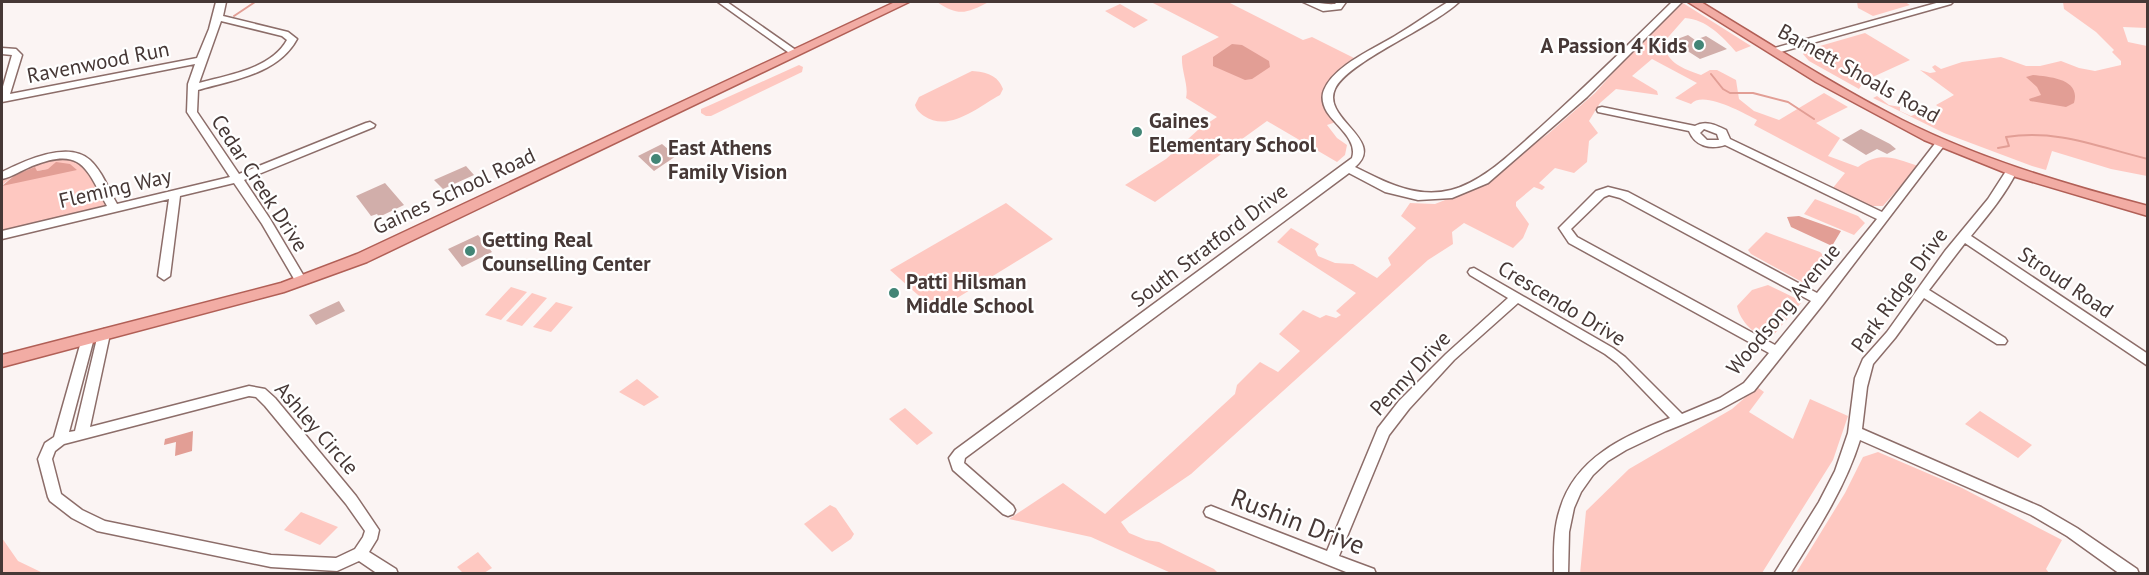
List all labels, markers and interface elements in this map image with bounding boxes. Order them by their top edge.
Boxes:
street label: Barnett Shoals Road [1773,17,1945,129]
place label: A Passion 4 Kids [1541,32,1687,59]
street label: Ravenwood Run [25,35,171,89]
marker: A Passion 4 Kids [1692,38,1706,52]
place label: Gaines Elementary School [1149,107,1317,158]
street label: Cedar Creek Drive [206,109,314,257]
marker: Gaines Elementary School [1130,125,1144,139]
place label: East Athens Family Vision [668,134,787,185]
street label: Gaines School Road [368,142,540,240]
marker: East Athens Family Vision [649,152,663,166]
street label: Fleming Way [56,162,174,214]
street label: South Stratford Drive [1125,177,1293,313]
street label: Park Ridge Drive [1845,222,1953,358]
place label: Getting Real Counselling Center [482,226,651,277]
street label: Woodsong Avenue [1720,238,1846,380]
street label: Stroud Road [2013,240,2119,324]
marker: Getting Real Counselling Center [463,244,477,258]
street label: Crescendo Drive [1493,254,1631,352]
place label: Patti Hilsman Middle School [906,268,1034,319]
marker: Patti Hilsman Middle School [887,286,901,300]
street label: Penny Drive [1364,325,1456,421]
street label: Ashley Circle [269,376,365,480]
street label: Rushin Drive [1226,480,1370,562]

